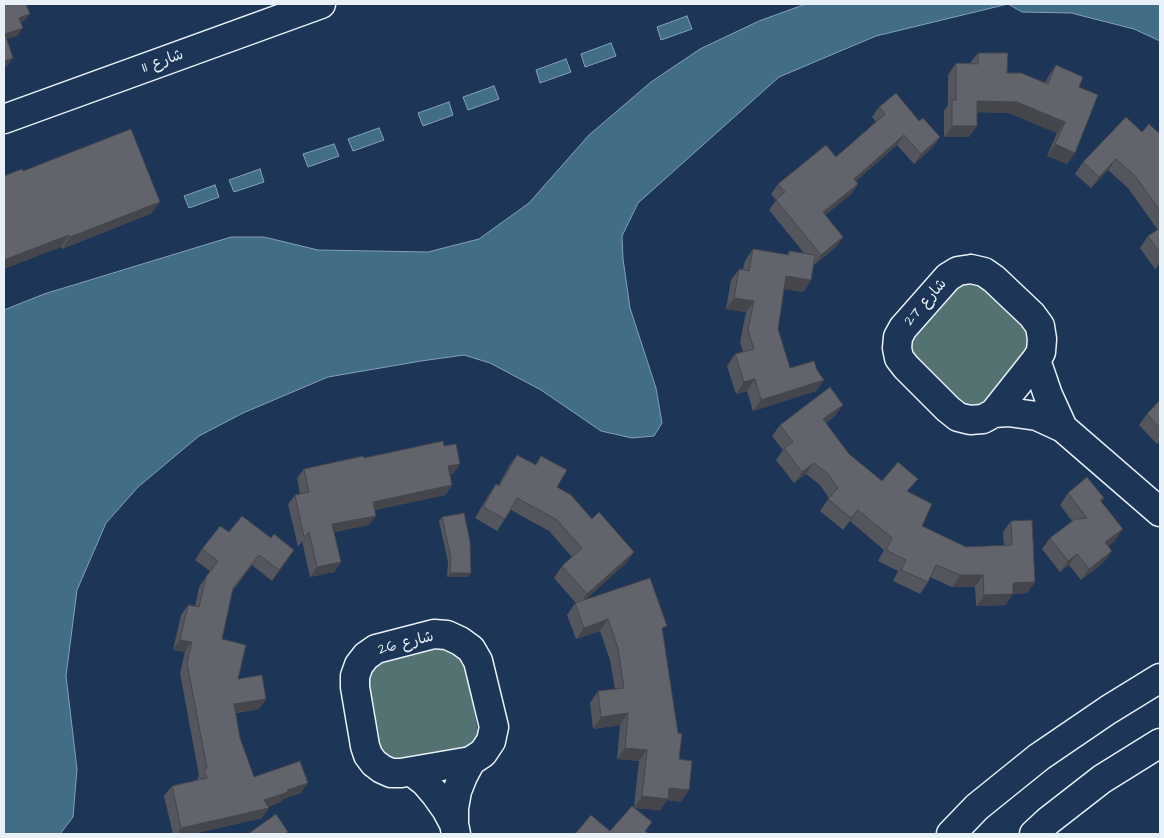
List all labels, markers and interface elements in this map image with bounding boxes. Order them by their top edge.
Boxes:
street label: I1 شارع [140,46,186,78]
street label: شارع 27 [901,276,951,330]
street label: شارع 26 [376,628,436,660]

